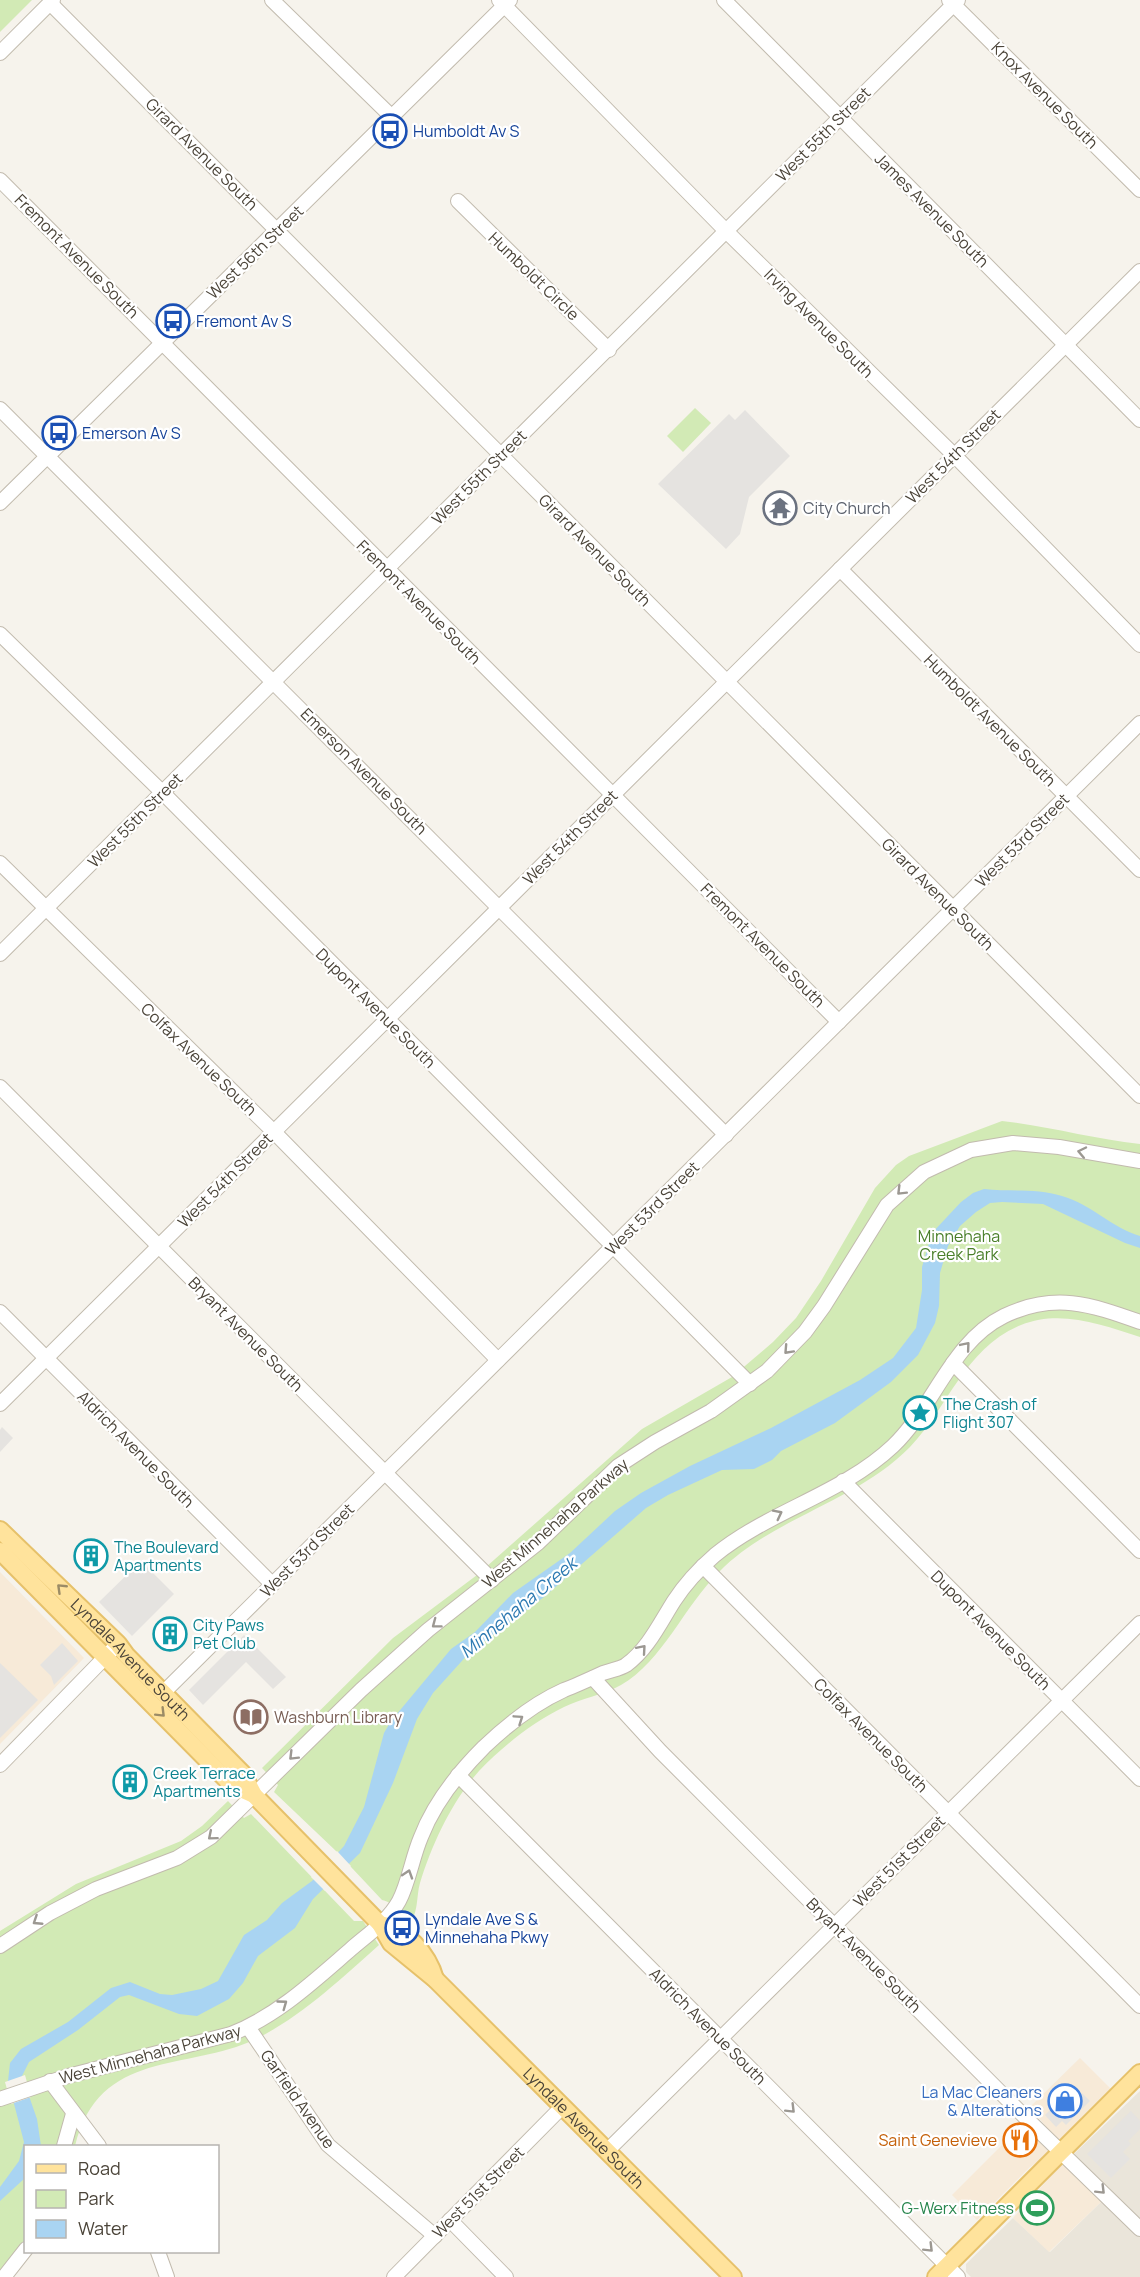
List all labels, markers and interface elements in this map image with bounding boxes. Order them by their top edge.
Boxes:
street label: Knox Avenue South [987,37,1103,153]
street label: West 55th Street [771,82,875,186]
street label: Girard Avenue South [141,93,263,215]
bus stop icon: Humboldt Av S [372,113,408,149]
place label: Humboldt Av S [413,120,520,142]
street label: James Avenue South [870,148,994,272]
street label: Fremont Avenue South [10,189,144,323]
street label: West 56th Street [202,200,308,304]
street label: Humboldt Circle [484,227,584,325]
street label: Irving Avenue South [760,264,878,382]
bus stop icon: Fremont Av S [155,303,191,339]
place label: Fremont Av S [196,310,292,332]
street label: West 54th Street [901,404,1005,508]
bus stop icon: Emerson Av S [41,415,77,451]
place label: Emerson Av S [82,422,181,444]
street label: West 55th Street [427,425,531,529]
street label: Girard Avenue South [534,489,656,611]
temple icon: City Church [762,490,798,526]
place label: City Church [803,497,890,519]
street label: Fremont Avenue South [352,535,486,669]
street label: Humboldt Avenue South [919,649,1061,791]
street label: Emerson Avenue South [296,703,432,839]
street label: West 55th Street [83,768,187,872]
street label: West 54th Street [518,785,622,889]
street label: West 53rd Street [970,788,1074,892]
street label: Girard Avenue South [877,833,999,955]
street label: Fremont Avenue South [696,878,830,1012]
street label: Dupont Avenue South [311,943,441,1073]
street label: Colfax Avenue South [136,998,262,1120]
street label: West 54th Street [173,1128,277,1232]
one-way arrow [1078,1146,1088,1159]
street label: West 53rd Street [600,1156,704,1260]
one-way arrow [897,1185,908,1195]
park label: Minnehaha Creek Park [918,1225,1000,1265]
street label: Bryant Avenue South [184,1272,308,1396]
one-way arrow [785,1342,796,1353]
one-way arrow [959,1342,970,1353]
street label: Aldrich Avenue South [73,1386,199,1512]
place label: The Crash of Flight 307 [943,1393,1037,1433]
place icon: The Crash of Flight 307 [902,1395,938,1431]
street label: West Minnehaha Parkway [477,1453,633,1593]
street label: West 53rd Street [255,1498,359,1602]
one-way arrow [772,1510,783,1522]
place label: The Boulevard Apartments [114,1536,219,1576]
building icon: The Boulevard Apartments [73,1538,109,1574]
water label: Minnehaha Creek [455,1549,584,1663]
street label: Dupont Avenue South [926,1565,1056,1695]
one-way arrow [57,1585,68,1596]
street label: Lyndale Avenue South [66,1593,195,1725]
place label: City Paws Pet Club [193,1614,264,1654]
building icon: City Paws Pet Club [152,1616,188,1652]
one-way arrow [432,1616,443,1627]
one-way arrow [635,1645,646,1656]
street label: Colfax Avenue South [809,1673,933,1797]
library icon: Washburn Library [233,1699,269,1735]
one-way arrow [154,1706,164,1717]
place label: Washburn Library [274,1706,403,1728]
one-way arrow [513,1715,524,1726]
one-way arrow [290,1749,300,1760]
place label: Creek Terrace Apartments [153,1762,256,1802]
building icon: Creek Terrace Apartments [112,1764,148,1800]
street label: West 51st Street [848,1810,950,1912]
one-way arrow [207,1828,218,1839]
one-way arrow [401,1869,414,1880]
street label: Bryant Avenue South [802,1893,926,2017]
place label: Lyndale Ave S & Minnehaha Pkwy [425,1908,549,1948]
bus stop icon: Lyndale Ave S & Minnehaha Pkwy [384,1910,420,1946]
one-way arrow [33,1914,44,1925]
street label: Aldrich Avenue South [645,1963,771,2089]
one-way arrow [276,2001,287,2012]
street label: West Minnehaha Parkway [57,2019,244,2089]
street label: Garfield Avenue [256,2045,340,2153]
street label: Lyndale Avenue South [519,2063,649,2193]
place label: La Mac Cleaners & Alterations [921,2081,1042,2121]
shop icon: La Mac Cleaners & Alterations [1047,2083,1083,2119]
one-way arrow [784,2102,795,2113]
restaurant icon: Saint Genevieve [1002,2122,1038,2158]
place label: Saint Genevieve [878,2129,997,2151]
street label: West 51st Street [427,2141,529,2243]
legend [24,2145,219,2253]
text: Road [78,2156,121,2180]
one-way arrow [1093,2183,1104,2194]
text: Park [78,2186,115,2210]
sports icon: G-Werx Fitness [1019,2190,1055,2226]
place label: G-Werx Fitness [901,2197,1014,2219]
text: Water [78,2216,128,2240]
one-way arrow [921,2240,932,2251]

